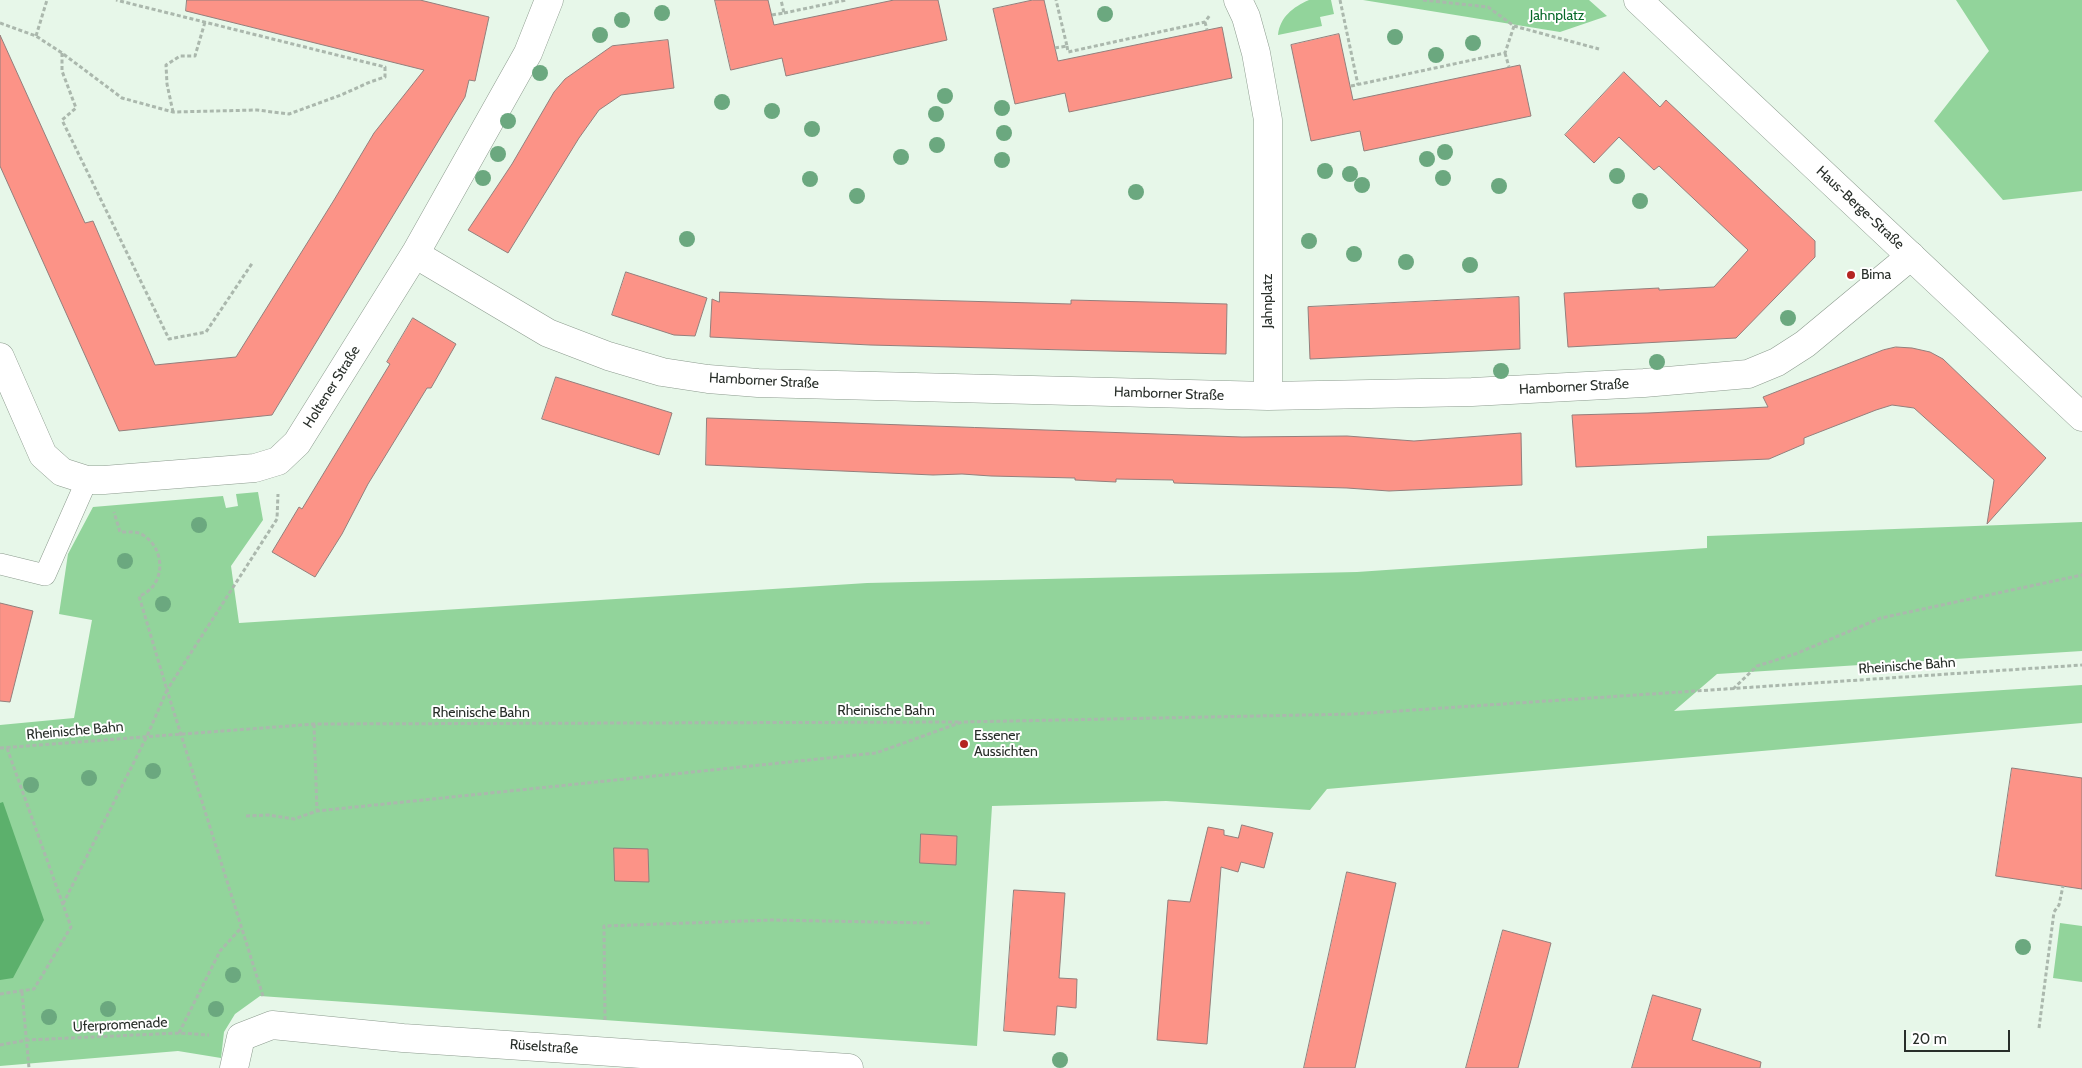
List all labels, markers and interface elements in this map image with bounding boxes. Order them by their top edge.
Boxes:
park label: Jahnplatz [1530,8,1584,24]
street label: Haus-Berge-Straße [1813,163,1907,253]
place label: Bima [1861,267,1891,283]
marker: Bima [1845,269,1857,281]
street label: Jahnplatz [1260,274,1276,328]
street label: Holtener Straße [300,343,364,431]
street label: Hamborner Straße [709,370,819,392]
street label: Hamborner Straße [1519,376,1629,398]
street label: Hamborner Straße [1114,384,1224,404]
street label: Rheinische Bahn [1858,654,1956,678]
street label: Rheinische Bahn [837,703,935,719]
street label: Rheinische Bahn [432,705,530,721]
street label: Rheinische Bahn [26,718,124,744]
place label: Essener Aussichten [974,728,1038,760]
marker: Essener Aussichten [958,738,970,750]
street label: Uferpromenade [72,1014,168,1036]
scale bar [1907,1020,2013,1052]
text: 20 m [1912,1030,1947,1048]
street label: Rüselstraße [509,1036,579,1058]

